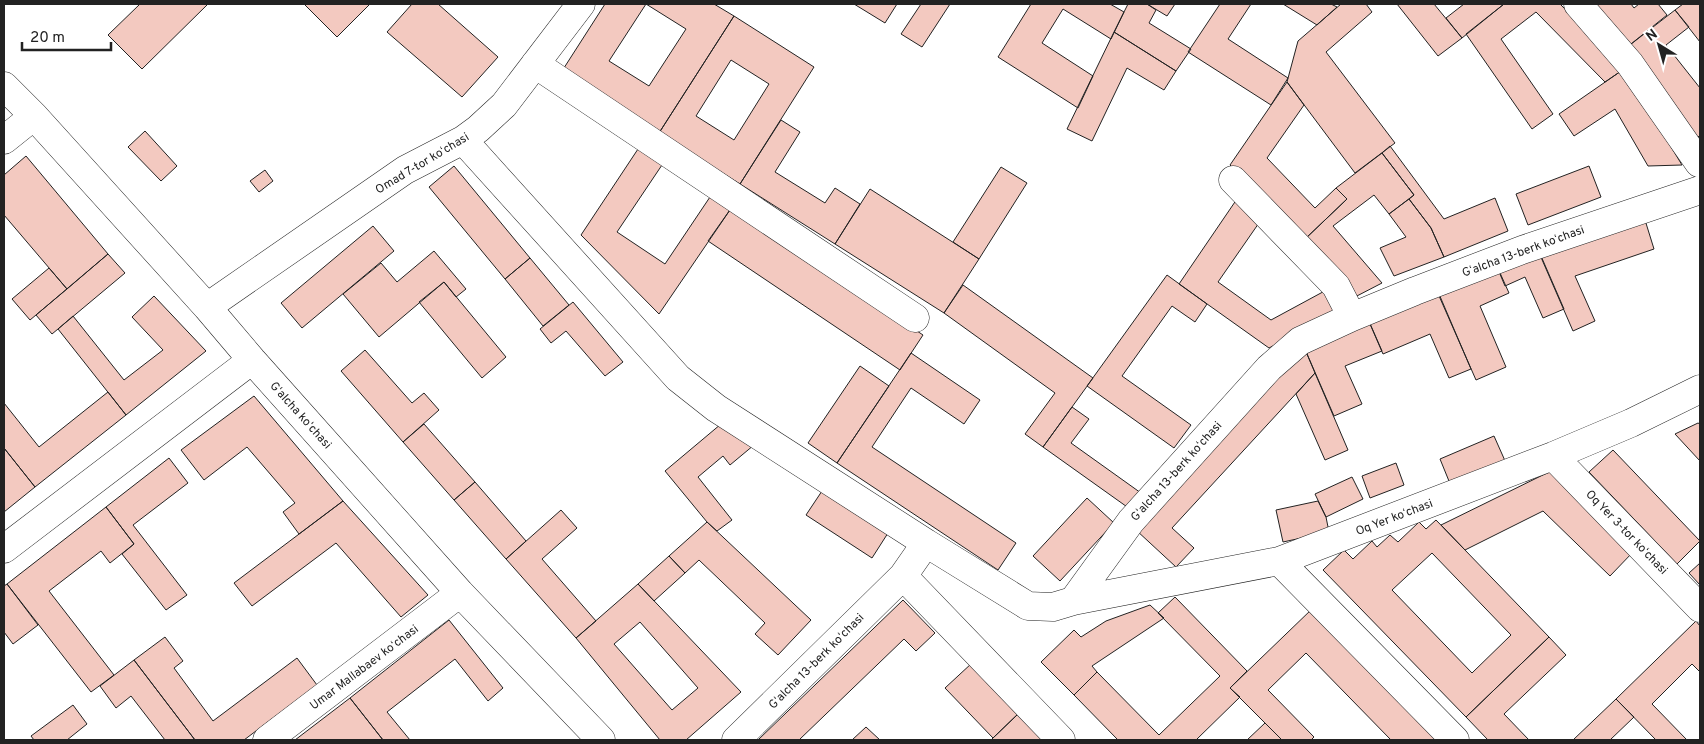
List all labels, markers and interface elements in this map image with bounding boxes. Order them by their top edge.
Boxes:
scale bar [22,20,111,52]
north arrow [1634,20,1684,70]
text: N [1643,26,1661,46]
text: 20 m [30,29,65,48]
street label: Omad 7-tor koʻchasi [373,130,472,198]
street label: Gʻalcha 13-berk koʻchasi [1460,222,1587,282]
street label: Gʻalcha koʻchasi [266,379,335,453]
street label: Gʻalcha 13-berk koʻchasi [1128,418,1226,525]
street label: Oq Yer 3-tor koʻchasi [1582,487,1671,579]
street label: Oq Yer koʻchasi [1353,496,1435,540]
street label: Gʻalcha 13-berk koʻchasi [765,610,868,713]
street label: Umar Mallabaev koʻchasi [307,622,422,714]

